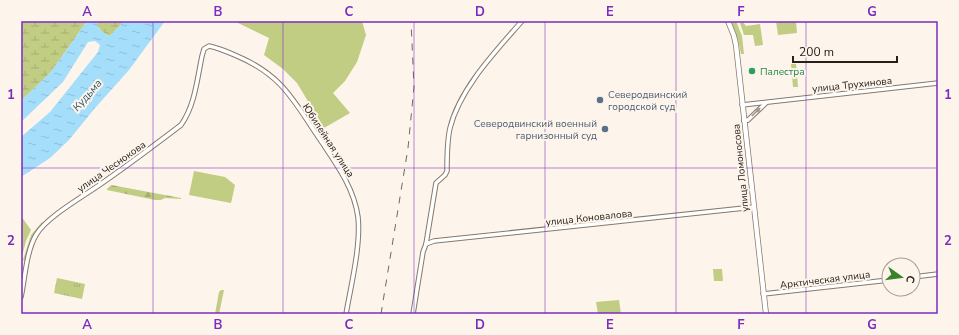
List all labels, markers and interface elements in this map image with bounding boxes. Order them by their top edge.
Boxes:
text: A [82,3,92,21]
text: B [214,3,223,21]
text: C [345,3,354,21]
text: D [475,3,485,21]
text: E [606,3,614,21]
text: F [737,3,745,21]
text: G [867,3,877,21]
scale bar [793,38,897,64]
text: 200 m [799,44,834,60]
place label: Палестра [760,65,805,79]
marker: Палестра [747,66,757,76]
street label: улица Трухинова [811,74,893,96]
water label: Кудьма [69,76,106,115]
text: 1 [7,86,15,104]
text: 1 [944,86,952,104]
place label: Северодвинский городской суд [608,88,687,114]
marker: Северодвинский городской суд [595,95,605,105]
street label: Юбилейная улица [299,101,357,180]
one-way arrow [751,107,761,117]
place label: Северодвинский военный гарнизонный суд [474,117,597,143]
street label: улица Ломоносова [729,123,753,213]
marker: Северодвинский военный гарнизонный суд [600,124,610,134]
street label: улица Чеснокова [75,138,149,196]
street label: улица Коновалова [545,206,633,230]
text: 2 [7,232,15,250]
text: 2 [944,232,952,250]
north arrow [881,257,921,297]
street label: Арктическая улица [779,268,871,292]
text: С [902,274,918,285]
text: A [82,316,92,334]
text: B [214,316,223,334]
text: C [345,316,354,334]
text: D [475,316,485,334]
text: E [606,316,614,334]
text: F [737,316,745,334]
text: G [867,316,877,334]

